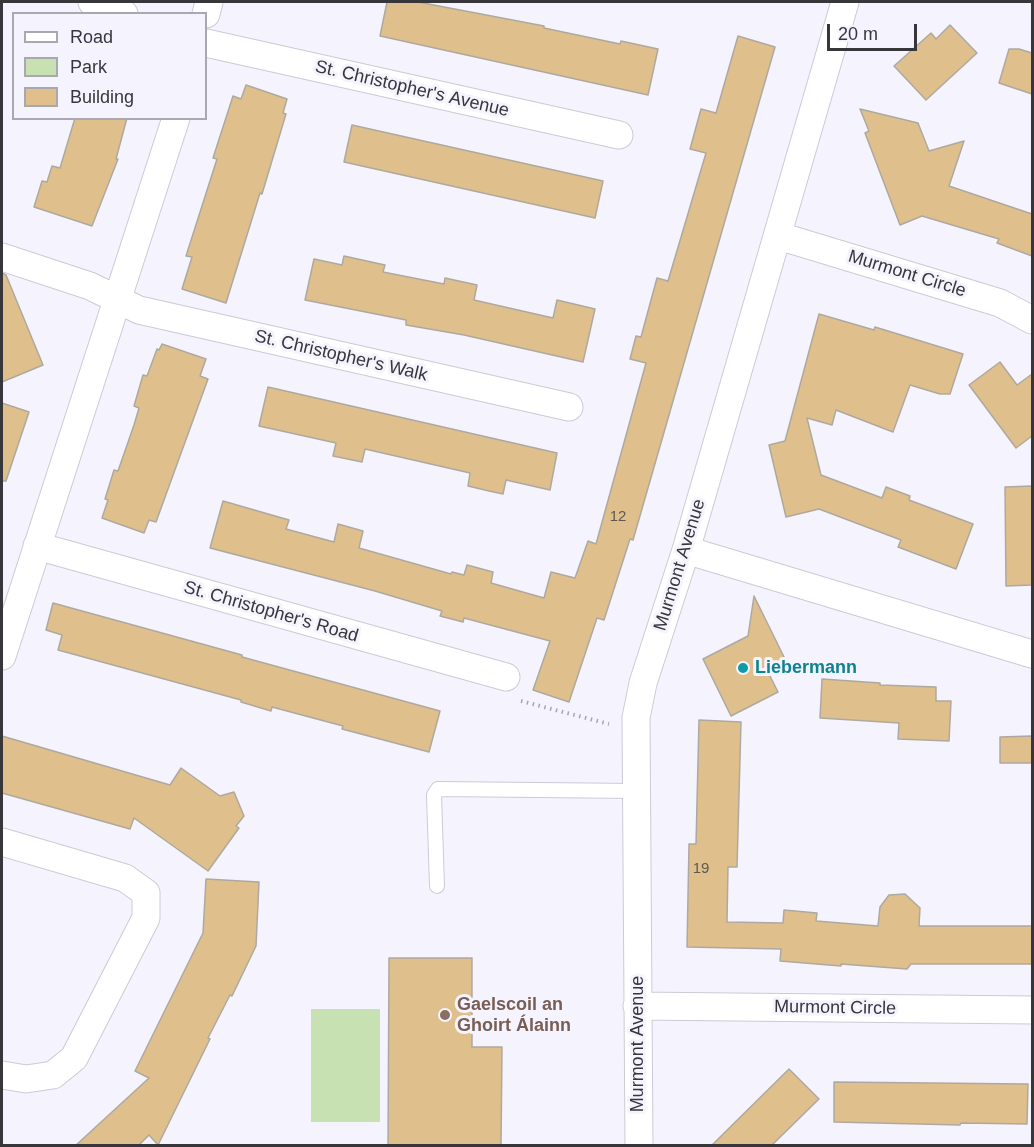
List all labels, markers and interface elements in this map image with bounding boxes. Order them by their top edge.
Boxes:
legend [12,12,207,120]
scale bar [830,12,920,50]
text: 20 m [838,24,878,44]
text: Road [70,27,113,47]
street label: St. Christopher's Avenue [313,56,511,122]
text: Park [70,57,107,77]
text: Building [70,87,134,107]
street label: Murmont Circle [845,246,969,302]
street label: St. Christopher's Walk [252,326,430,386]
street label: Murmont Avenue [650,496,710,634]
house number: 12 [610,508,626,526]
street label: St. Christopher's Road [181,577,361,647]
place label: Liebermann [755,657,857,679]
marker: Liebermann [736,661,750,675]
house number: 19 [693,860,709,878]
street label: Murmont Avenue [627,976,649,1112]
place label: Gaelscoil an Ghoirt Álainn [457,994,571,1036]
street label: Murmont Circle [774,996,896,1020]
marker: Gaelscoil an Ghoirt Álainn [438,1008,452,1022]

